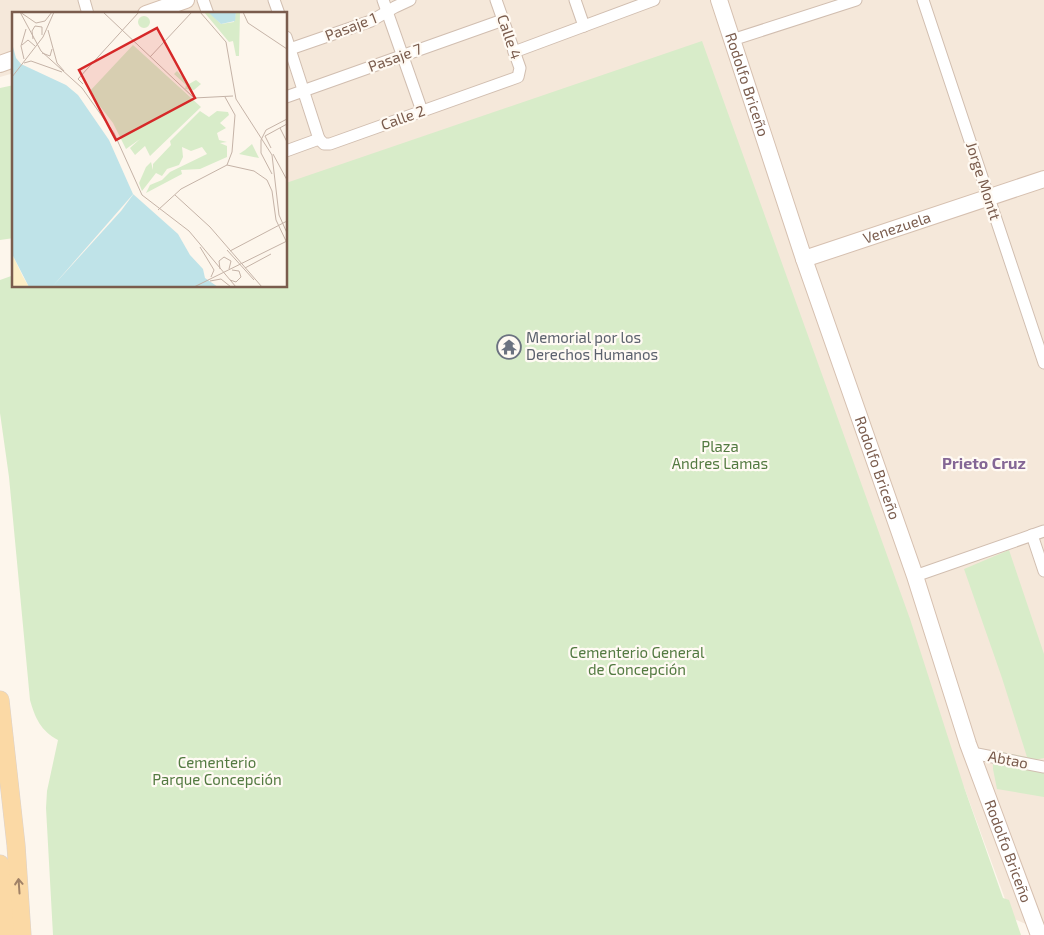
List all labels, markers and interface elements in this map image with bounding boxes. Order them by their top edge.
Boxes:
street label: Pasaje 1 [322,8,379,45]
inset map [12,12,288,288]
street label: Calle 4 [494,12,526,62]
street label: Rodolfo Briceño [722,30,773,139]
street label: Pasaje 7 [365,39,425,76]
street label: Calle 2 [378,101,427,133]
street label: Jorge Montt [963,139,1005,222]
street label: Venezuela [860,207,933,247]
place label: Memorial por los Derechos Humanos [526,328,658,363]
temple icon: Memorial por los Derechos Humanos [496,334,522,360]
street label: Rodolfo Briceño [852,414,905,522]
park label: Plaza Andres Lamas [672,437,768,472]
district label: Prieto Cruz [942,453,1026,472]
park label: Cementerio General de Concepción [570,643,705,678]
street label: Abtao [987,746,1030,772]
park label: Cementerio Parque Concepción [152,753,282,788]
street label: Rodolfo Briceño [981,797,1036,905]
one-way arrow [15,879,24,895]

